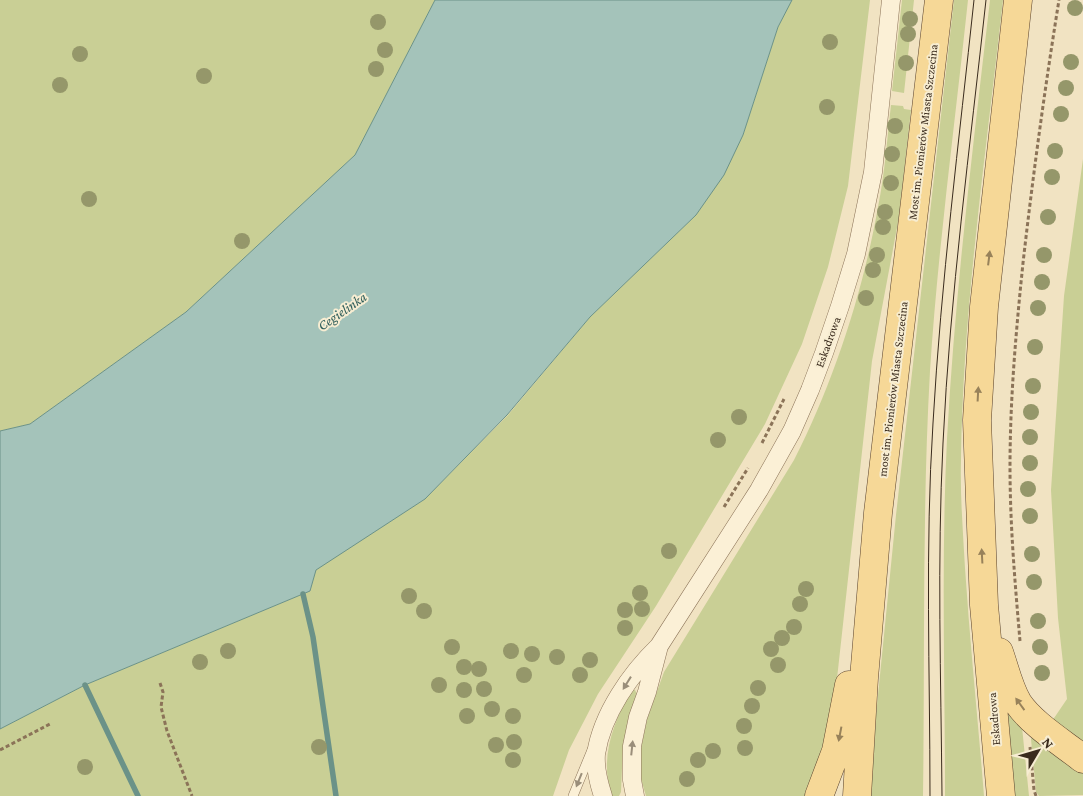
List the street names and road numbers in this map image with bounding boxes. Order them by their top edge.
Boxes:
street label: Most im. Pionierów Miasta Szczecina [905,43,941,221]
street label: most im. Pionierów Miasta Szczecina [875,300,911,477]
street label: Eskadrowa [812,314,844,369]
street label: Eskadrowa [985,692,1003,746]

